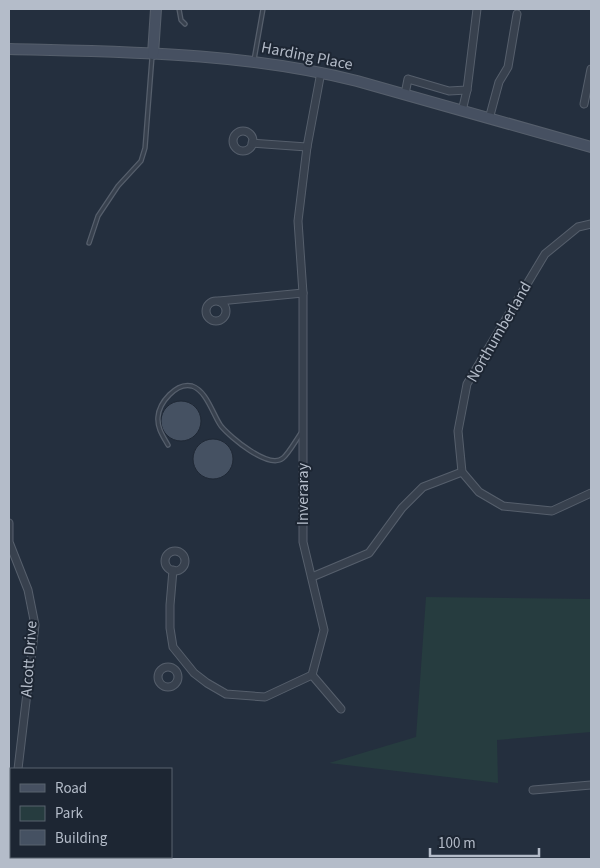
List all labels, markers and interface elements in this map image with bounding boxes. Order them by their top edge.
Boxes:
street label: Harding Place [259,36,355,76]
street label: Northumberland [461,278,537,386]
street label: Inveraray [292,462,314,525]
street label: Alcott Drive [15,620,43,698]
legend [10,768,172,858]
text: Road [55,778,87,799]
text: Park [55,803,84,824]
scale bar [430,826,539,858]
text: Building [55,828,108,849]
text: 100 m [438,833,476,854]

